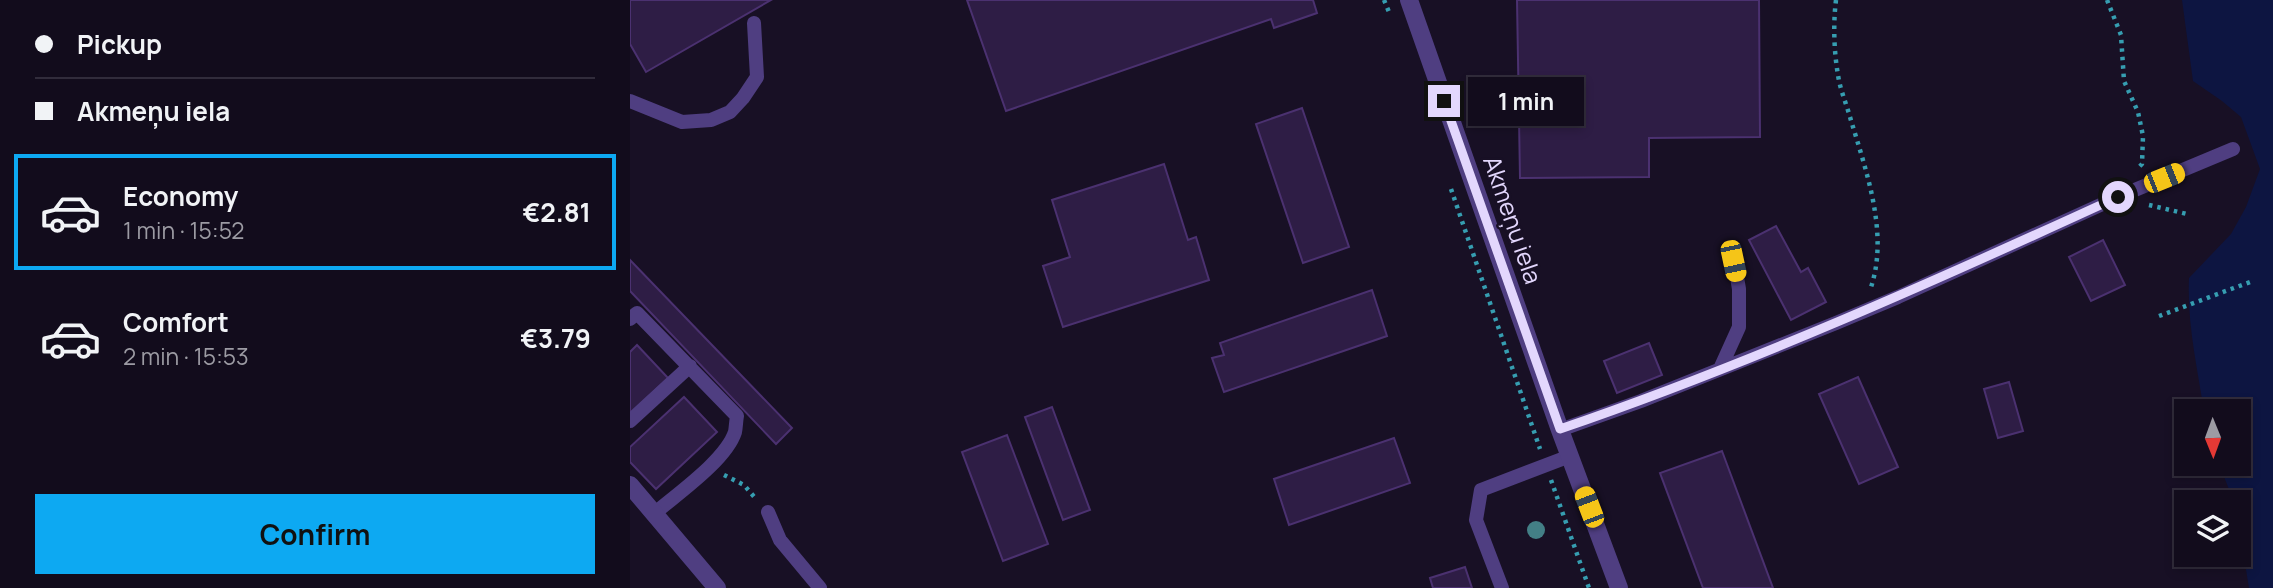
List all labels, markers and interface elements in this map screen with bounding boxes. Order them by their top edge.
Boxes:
text: Pickup [77,26,162,62]
callout: 1 min [1468,76,1584,126]
route end [1428,85,1460,117]
text: 1 min [1498,85,1554,117]
text: Akmeņu iela [77,93,230,129]
street label: Akmeņu iela [1476,151,1551,288]
car [2141,160,2188,196]
text: Economy [123,178,238,214]
icon: car [39,181,102,244]
route start [2102,181,2134,213]
text: €2.81 [523,194,591,230]
text: 1 min · 15:52 [123,214,244,246]
car [1719,238,1748,284]
text: Comfort [123,304,229,340]
icon: car [39,307,102,370]
text: €3.79 [520,320,591,356]
text: 2 min · 15:53 [123,340,249,372]
north arrow [2174,399,2250,476]
map controls [2174,399,2251,567]
car [1572,484,1607,530]
button: layers [2174,490,2251,567]
button: Confirm [35,494,595,574]

